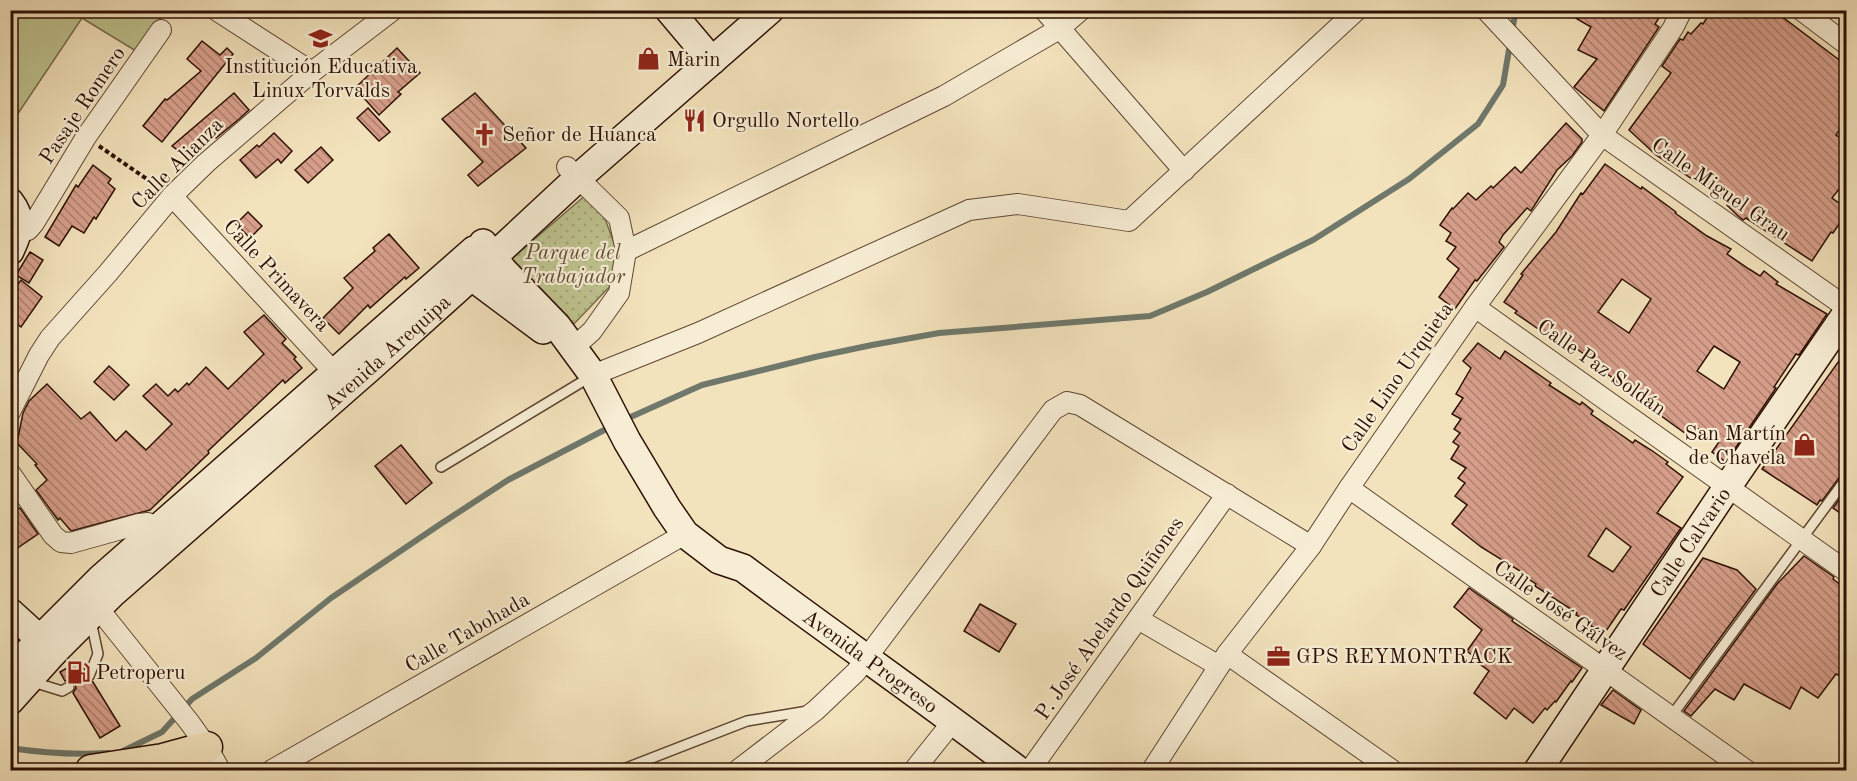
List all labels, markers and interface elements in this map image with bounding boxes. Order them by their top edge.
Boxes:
school or university icon: Institución Educativa Linux Torvalds [308,25,334,51]
street label: Pasaje Romero [36,43,130,168]
shop icon: Marin [636,46,662,72]
place label: Marin [667,50,721,71]
place label: Institución Educativa Linux Torvalds [225,57,417,102]
restaurant icon: Orgullo Nortello [681,107,707,133]
place label: Orgullo Nortello [712,111,859,132]
street label: Calle Alianza [128,114,228,214]
church icon: Señor de Huanca [471,121,497,147]
place label: Señor de Huanca [502,125,656,146]
street label: Calle Miguel Grau [1647,135,1793,246]
street label: Calle Primavera [219,216,333,336]
park label: Parque del Trabajador [521,243,626,288]
street label: Avenida Arequipa [320,292,455,415]
street label: Calle Lino Urquieta [1338,299,1458,457]
street label: Calle Paz Soldán [1533,316,1669,420]
place label: San Martín de Chavela [1684,424,1786,469]
shop icon: San Martín de Chavela [1791,432,1817,458]
street label: Calle Calvario [1648,484,1736,602]
street label: P. José Abelardo Quiñones [1032,514,1188,724]
street label: Calle José Gálvez [1489,557,1631,665]
street label: Calle Tabohada [402,589,534,677]
street label: Avenida Progreso [798,606,941,718]
office icon: GPS REYMONTRACK [1265,643,1291,669]
place label: GPS REYMONTRACK [1296,647,1513,668]
fuel station icon: Petroperu [65,659,91,685]
place label: Petroperu [96,663,186,684]

